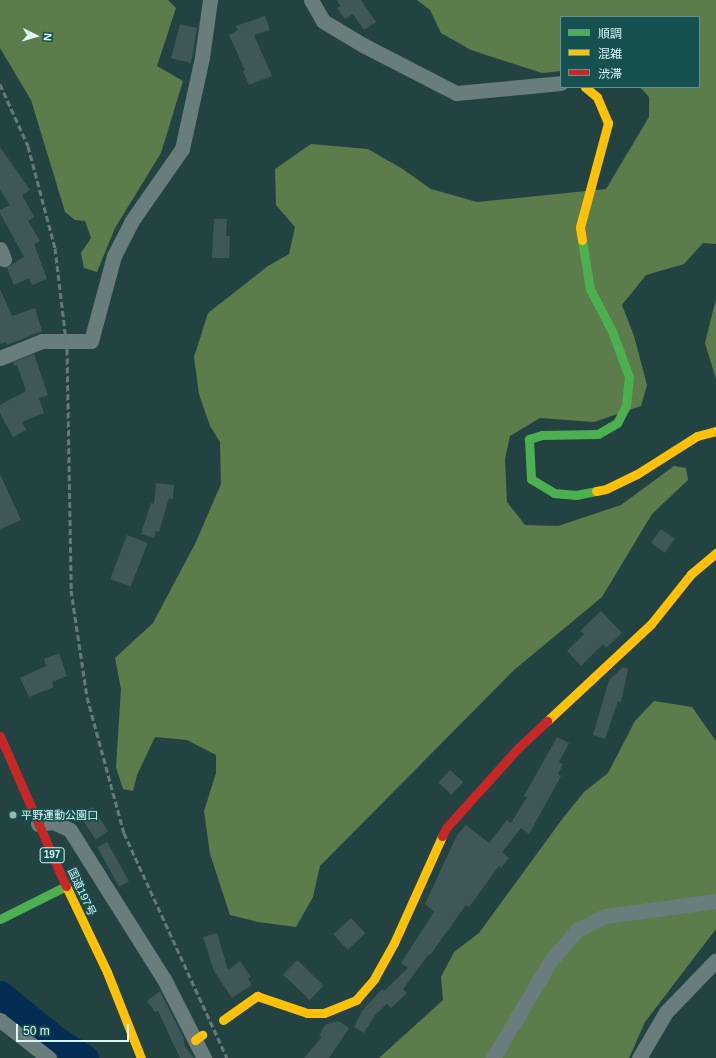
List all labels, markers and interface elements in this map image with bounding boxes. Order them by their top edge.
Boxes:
north arrow [16,16,56,56]
legend [560,16,700,88]
text: 順調 [598,27,622,41]
text: N [42,33,54,42]
text: 混雑 [598,47,622,61]
text: 渋滞 [598,67,622,81]
place label: 平野運動公園口 [21,808,98,822]
marker: 平野運動公園口 [8,810,18,820]
road number: 197 [39,847,65,863]
street label: 国道197号 [65,866,99,918]
scale bar [18,1016,131,1042]
text: 50 m [23,1024,50,1038]

